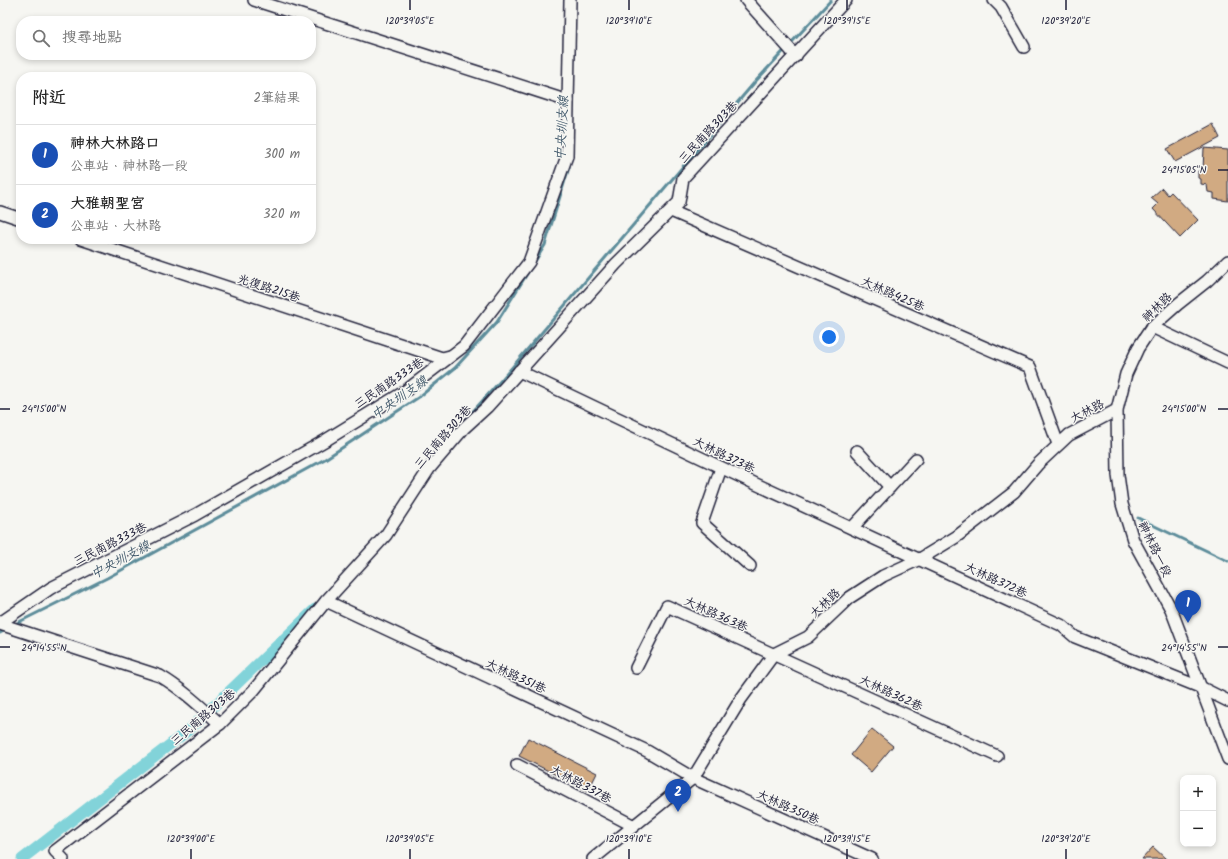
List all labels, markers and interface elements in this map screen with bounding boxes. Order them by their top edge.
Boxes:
text: 120°39'05"E [386,13,436,29]
text: 120°39'10"E [606,13,653,29]
text: 120°39'15"E [823,13,872,29]
text: 120°39'20"E [1041,13,1092,29]
search box [16,16,316,60]
text: 搜尋地點 [62,26,122,50]
icon: search [30,27,52,49]
text: 附近 [32,85,66,112]
text: 2筆結果 [253,88,300,109]
water label: 中央圳支線 [550,94,575,161]
street label: 三民南路303巷 [674,97,742,168]
text: 神林大林路口 [70,132,160,156]
text: 1 [43,144,47,165]
text: 300 m [264,144,300,165]
text: 公車站 · 神林路一段 [70,156,188,177]
text: 24°15'05"N [1161,162,1207,178]
text: 大雅朝聖宮 [70,192,145,216]
text: 2 [41,204,49,225]
text: 320 m [263,204,300,225]
text: 公車站 · 大林路 [70,216,162,237]
street label: 光復路215巷 [235,269,303,308]
street label: 大林路425巷 [858,272,928,317]
street label: 神林路 [1138,288,1177,327]
your location [819,327,839,347]
street label: 三民南路333巷 [351,353,428,414]
water label: 中央圳支線 [367,370,433,425]
street label: 大林路 [1067,395,1108,428]
text: 24°15'00"N [22,401,67,417]
street label: 三民南路303巷 [410,401,477,474]
text: 24°15'00"N [1162,401,1207,417]
street label: 大林路373巷 [689,432,758,479]
street label: 三民南路333巷 [70,518,150,571]
street label: 神林路一段 [1133,518,1176,580]
water label: 中央圳支線 [87,535,155,585]
street label: 大林路372巷 [961,558,1030,603]
street label: 大林路 [806,584,845,623]
pin: 1 [1175,590,1201,623]
street label: 大林路363巷 [681,592,751,637]
text: 24°14'55"N [21,640,67,656]
text: 24°14'55"N [1161,640,1207,656]
street label: 大林路351巷 [482,654,549,699]
street label: 大林路362巷 [856,670,926,717]
street label: 三民南路303巷 [167,684,240,750]
street label: 大林路337巷 [547,760,615,809]
map controls [1180,775,1216,847]
button: + [1180,775,1216,811]
pin: 2 [665,779,691,812]
street label: 大林路350巷 [753,785,822,830]
button: − [1180,811,1216,847]
text: 120°39'00"E [167,831,216,847]
text: 120°39'05"E [386,831,436,847]
text: 120°39'10"E [606,831,653,847]
text: 120°39'15"E [823,831,872,847]
text: 120°39'20"E [1041,831,1092,847]

